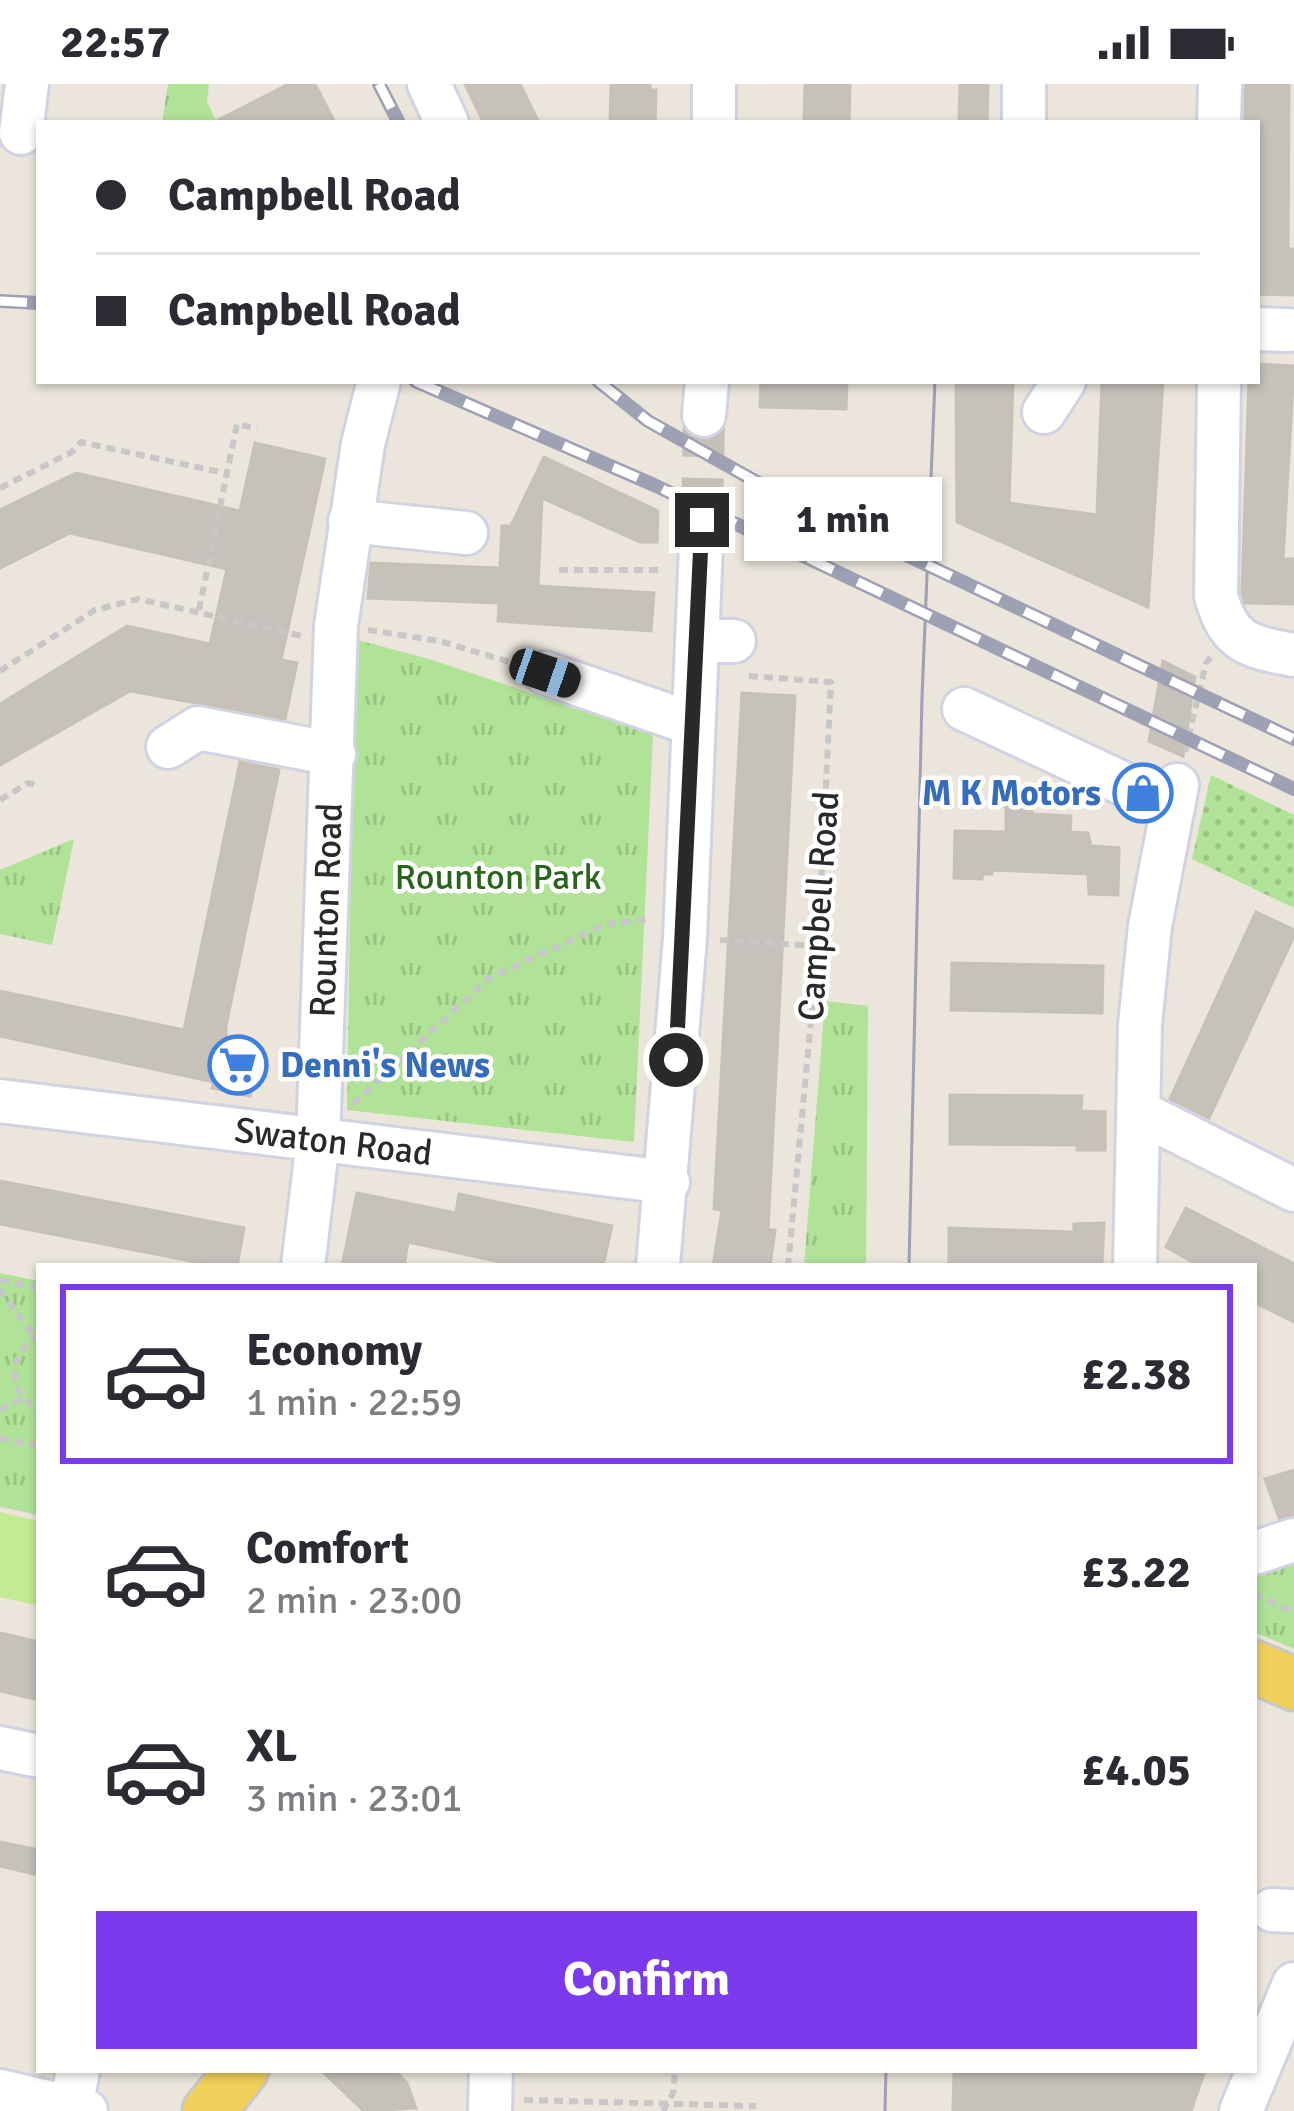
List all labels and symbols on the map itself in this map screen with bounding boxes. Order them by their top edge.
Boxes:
callout: 1 min [744,478,942,562]
route end [675,493,729,547]
car [505,644,585,702]
shop icon: M K Motors [1112,762,1174,824]
place label: M K Motors [922,771,1101,816]
street label: Campbell Road [789,790,849,1022]
street label: Rounton Road [300,802,352,1018]
park label: Rounton Park [395,855,601,900]
route start [649,1033,703,1087]
supermarket icon: Denni's News [207,1034,269,1096]
place label: Denni's News [280,1043,490,1088]
street label: Swaton Road [232,1107,435,1176]

